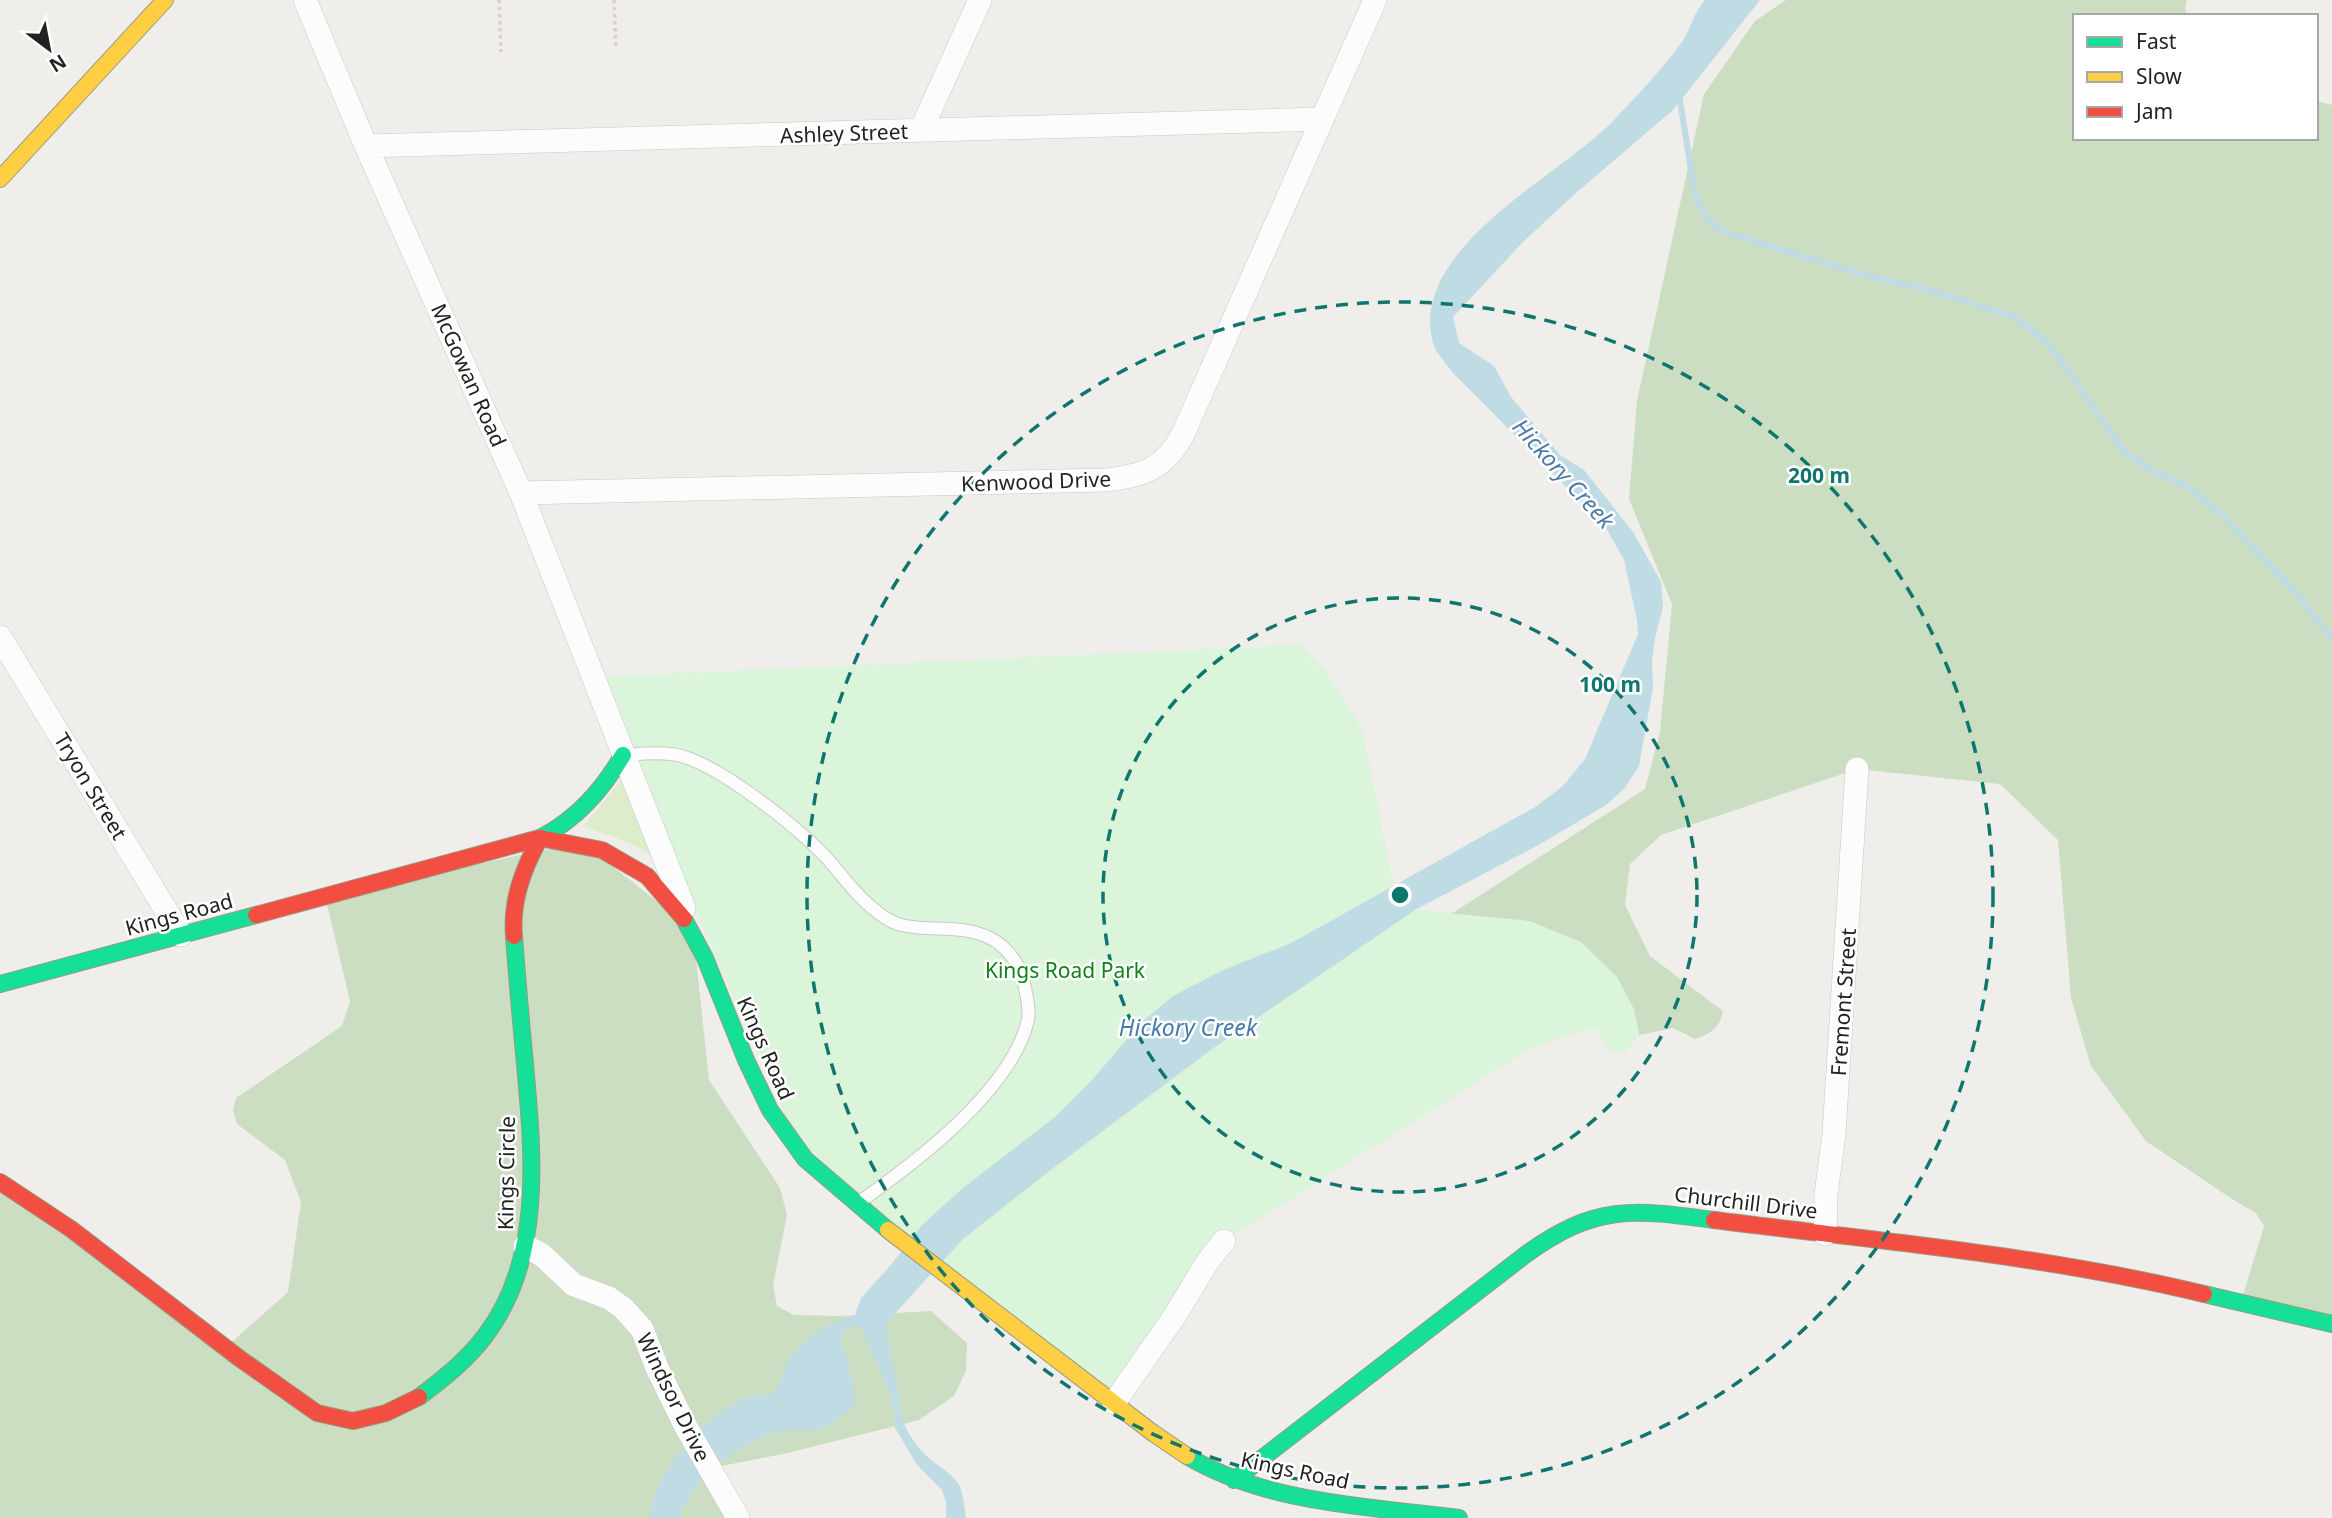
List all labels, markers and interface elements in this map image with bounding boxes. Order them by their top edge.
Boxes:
north arrow [14,14,84,84]
legend [2073,14,2318,140]
text: Fast [2136,27,2177,55]
text: N [45,48,71,79]
text: Slow [2136,62,2182,90]
text: Jam [2134,97,2173,125]
street label: Ashley Street [779,117,909,149]
street label: McGowan Road [425,299,513,451]
water label: Hickory Creek [1506,411,1623,536]
text: 200 m [1788,461,1850,489]
street label: Kenwood Drive [961,464,1111,498]
text: 100 m [1579,670,1641,698]
street label: Tryon Street [48,727,134,845]
centre of rings [1388,883,1412,907]
street label: Kings Road [122,886,236,942]
street label: Fremont Street [1824,927,1862,1077]
park label: Kings Road Park [985,956,1146,984]
street label: Kings Road [731,992,801,1104]
water label: Hickory Creek [1119,1011,1259,1043]
street label: Kings Circle [491,1116,521,1230]
street label: Churchill Drive [1673,1179,1819,1225]
street label: Windsor Drive [631,1328,717,1466]
street label: Kings Road [1238,1445,1352,1495]

